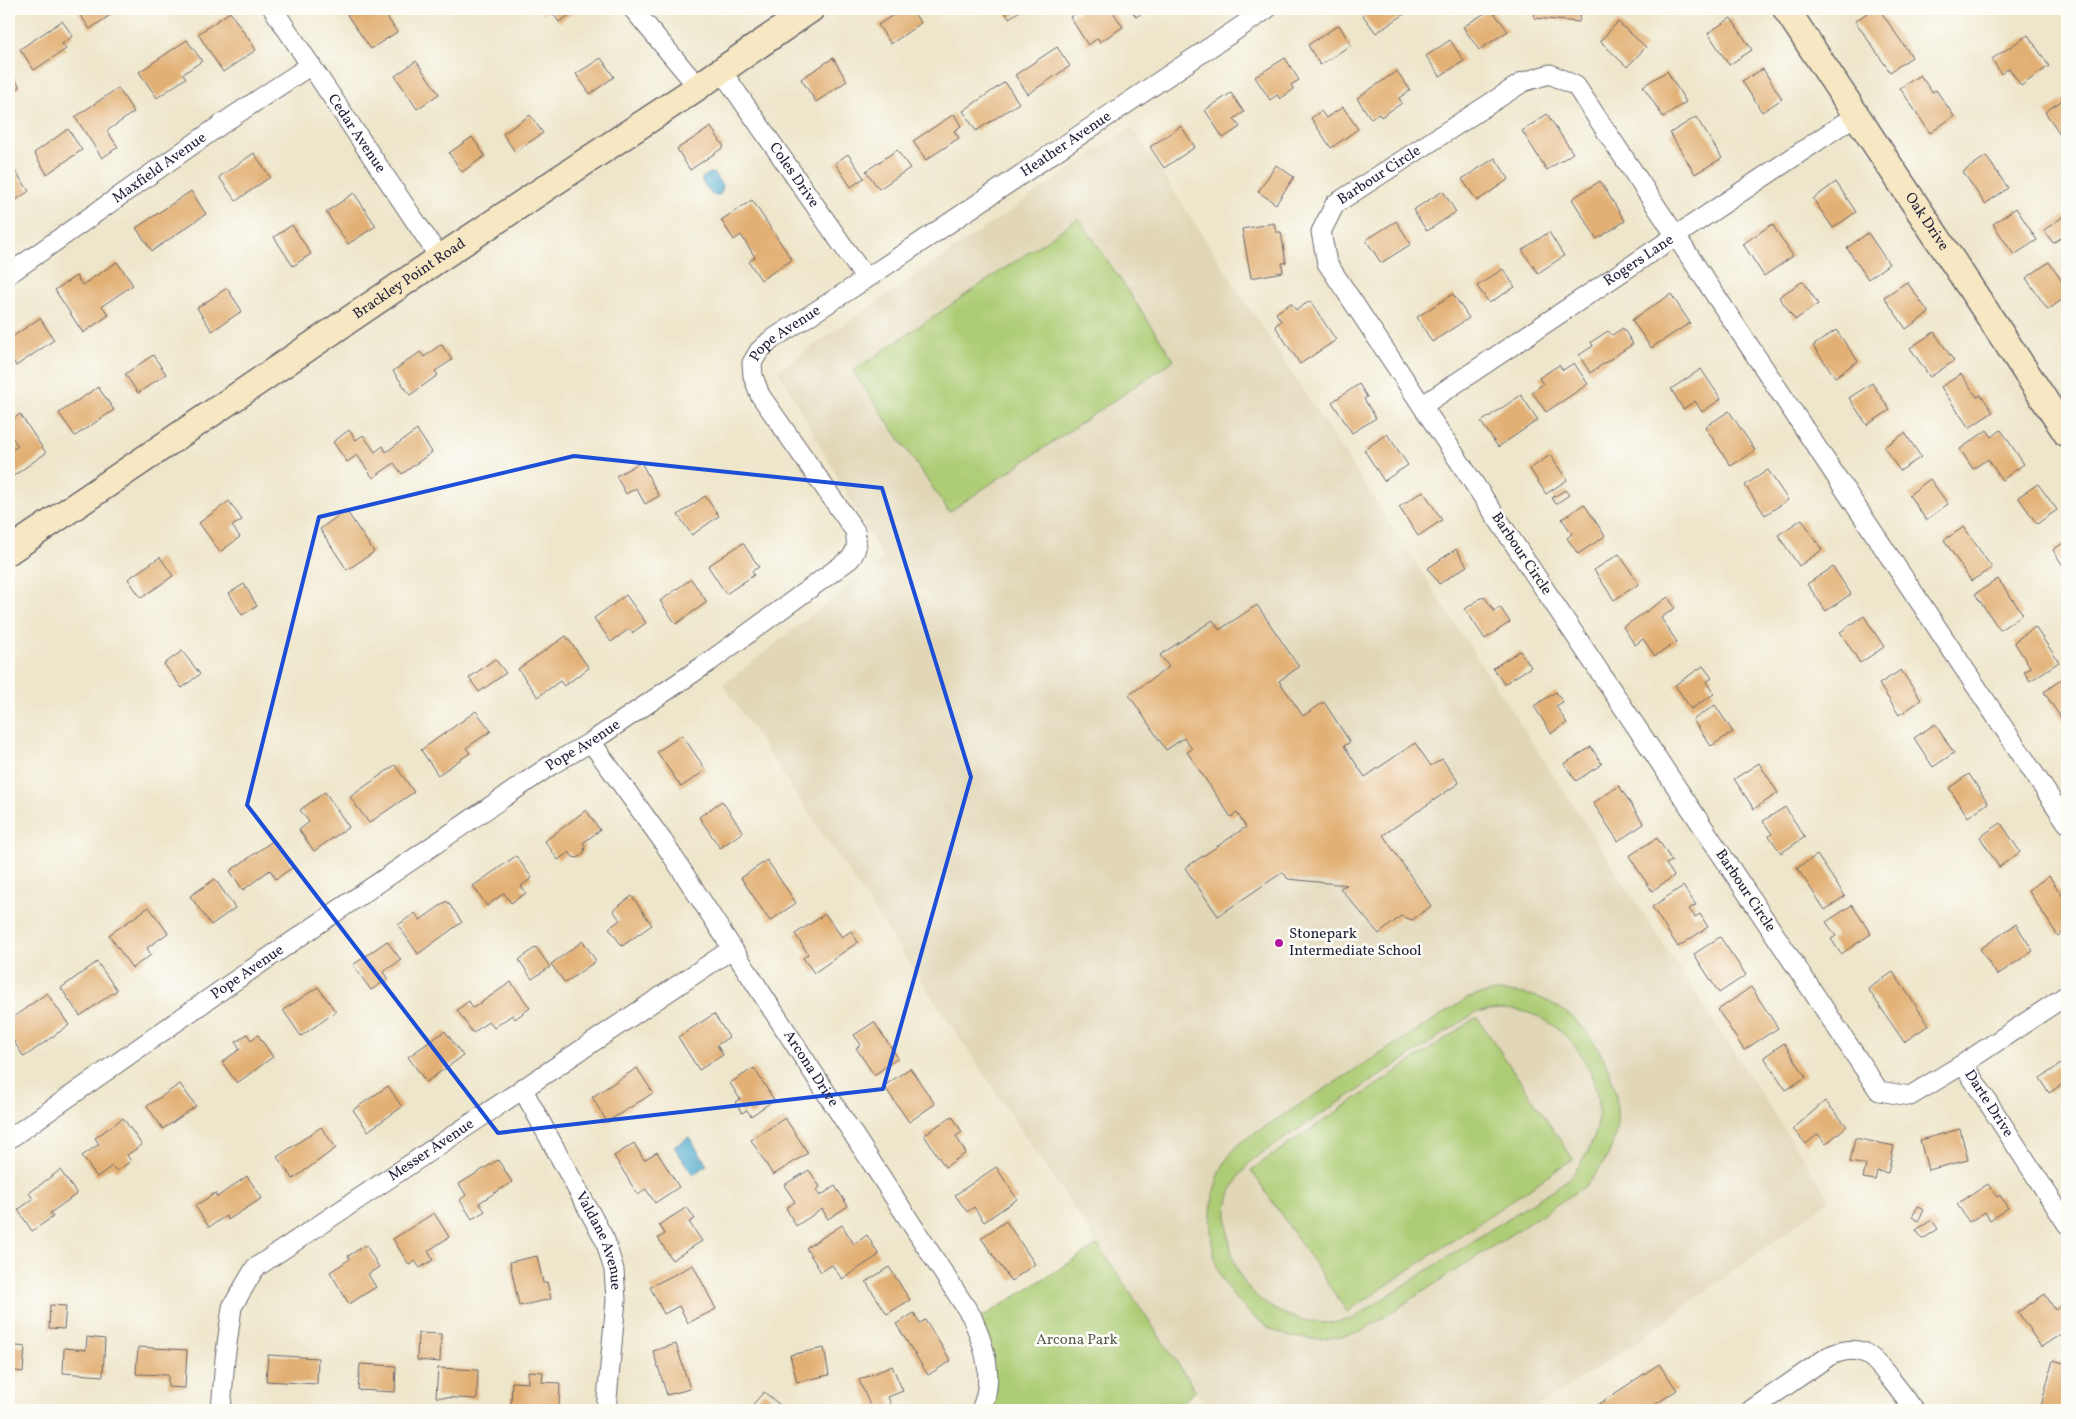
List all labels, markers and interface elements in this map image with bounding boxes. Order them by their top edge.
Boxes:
street label: Cedar Avenue [322,90,391,177]
street label: Heather Avenue [1016,106,1116,182]
street label: Maxfield Avenue [108,128,211,209]
street label: Coles Drive [764,138,824,212]
street label: Barbour Circle [1333,140,1425,210]
street label: Oak Drive [1900,188,1954,255]
street label: Rogers Lane [1600,230,1678,292]
street label: Brackley Point Road [349,233,470,325]
street label: Pope Avenue [744,300,825,366]
street label: Barbour Circle [1486,509,1556,599]
street label: Pope Avenue [541,715,625,776]
street label: Barbour Circle [1710,846,1780,936]
place label: Stonepark Intermediate School [1289,924,1421,962]
marker: Stonepark Intermediate School [1273,937,1285,949]
street label: Pope Avenue [207,940,288,1005]
street label: Arcona Drive [778,1026,843,1111]
street label: Darte Drive [1959,1066,2018,1141]
street label: Messer Avenue [384,1114,478,1186]
street label: Valdane Avenue [570,1188,626,1291]
park label: Arcona Park [1036,1330,1118,1351]

